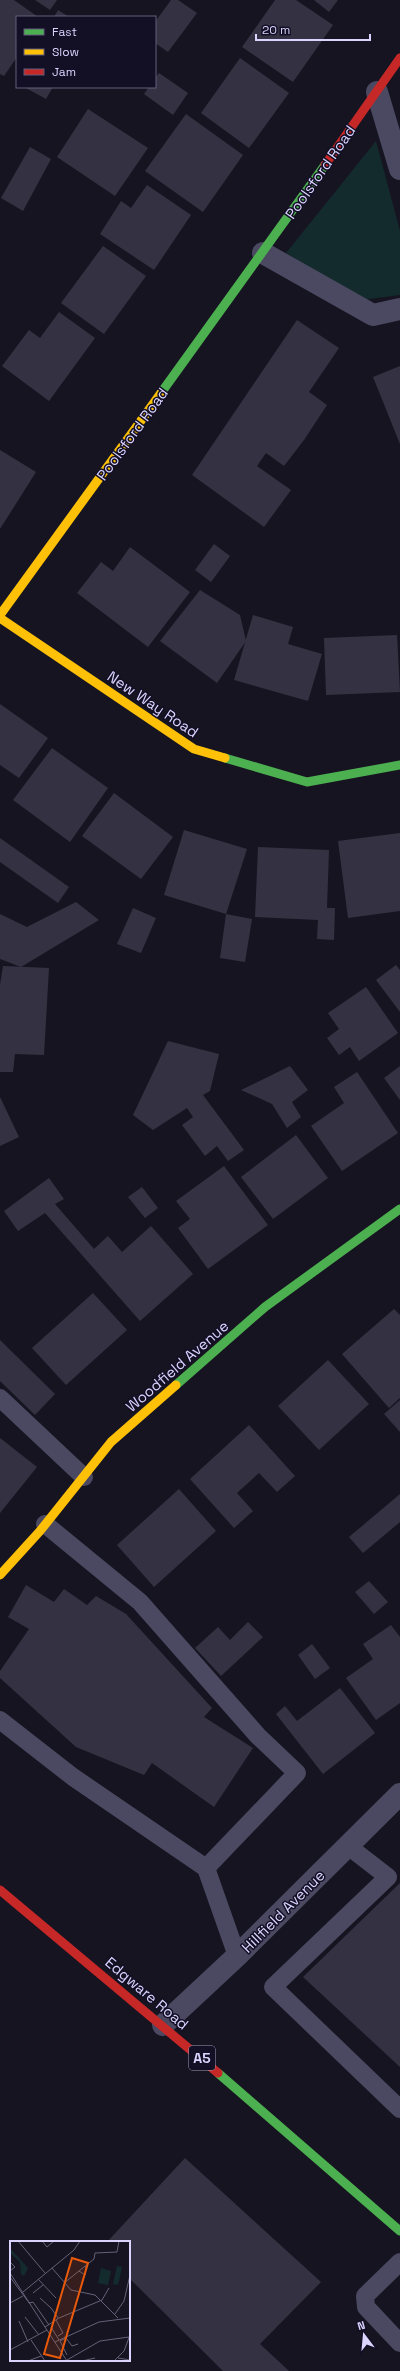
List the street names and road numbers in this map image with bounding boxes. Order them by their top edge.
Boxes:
street label: Poolsford Road [281,122,359,222]
street label: Poolsford Road [92,384,172,484]
street label: New Way Road [104,667,202,741]
street label: Woodfield Avenue [122,1316,232,1416]
street label: Hillfield Avenue [238,1865,329,1956]
street label: Edgware Road [101,1953,193,2033]
road number: A5 [189,2046,215,2070]

